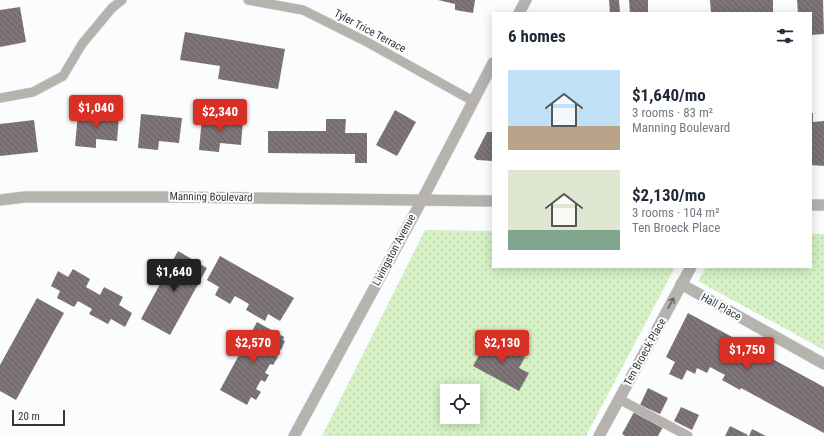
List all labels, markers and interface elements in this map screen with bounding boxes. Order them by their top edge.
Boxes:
street label: Tyler Trice Terrace [332,7,408,55]
icon: filters [774,25,796,47]
text: 6 homes [508,26,566,46]
text: $1,640/mo [632,85,706,105]
icon: home [540,86,588,134]
pin: $1,040 [63,95,129,129]
pin: $2,340 [187,99,253,133]
text: $1,040 [78,100,114,115]
text: $2,340 [202,104,238,119]
text: 3 rooms · 83 m² [632,105,713,120]
text: Manning Boulevard [632,120,730,135]
text: $2,130/mo [632,185,706,205]
icon: home [540,186,588,234]
street label: Manning Boulevard [169,190,253,204]
text: 3 rooms · 104 m² [632,205,719,220]
street label: Livingston Avenue [370,212,418,288]
text: Ten Broeck Place [632,220,720,235]
pin: $1,640 [141,259,207,293]
text: $1,640 [156,264,192,279]
street label: Hall Place [699,291,743,323]
one-way arrow [668,298,675,310]
street label: Ten Broeck Place [621,316,669,388]
pin: $2,570 [220,330,286,364]
pin: $2,130 [469,330,535,364]
text: $2,570 [235,335,271,350]
text: $2,130 [484,335,520,350]
pin: $1,750 [714,337,780,371]
text: $1,750 [729,342,765,357]
map controls [440,384,480,424]
button: locate [440,384,480,424]
scale bar [12,408,65,427]
text: 20 m [18,410,40,423]

